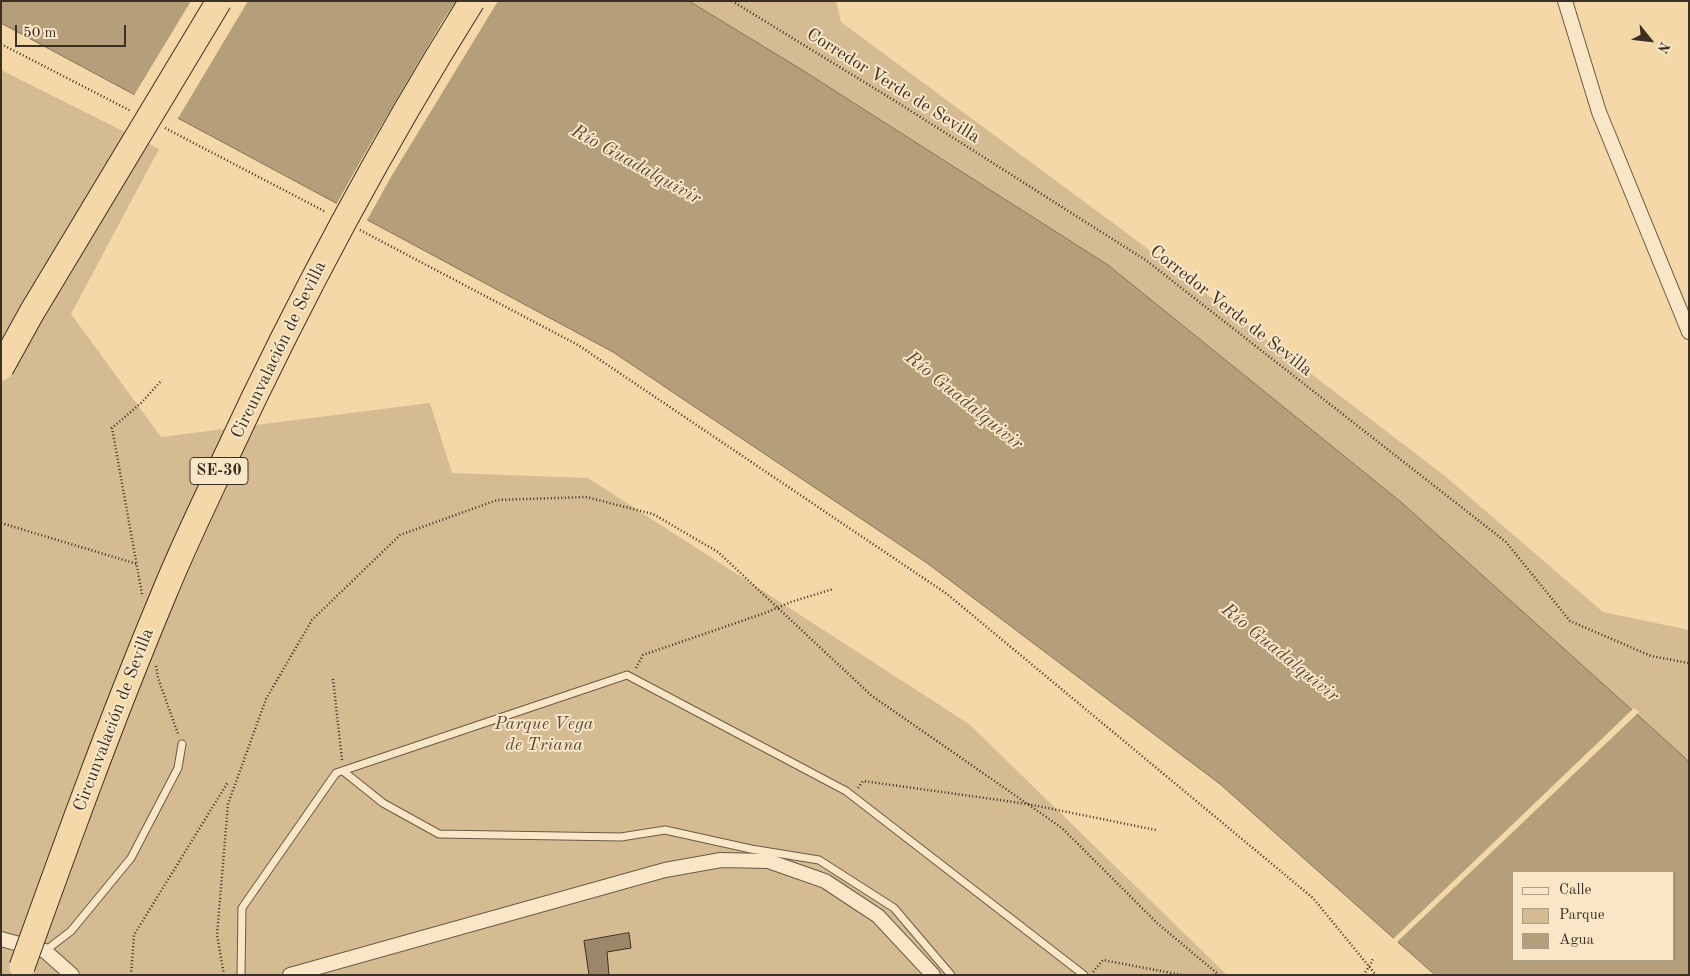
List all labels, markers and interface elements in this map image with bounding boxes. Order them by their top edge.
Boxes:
scale bar [18,15,129,47]
north arrow [1625,15,1675,65]
street label: Corredor Verde de Sevilla [802,24,984,148]
text: 50 m [23,26,57,41]
text: N [1654,39,1672,55]
water label: Río Guadalquivir [567,120,705,210]
street label: Corredor Verde de Sevilla [1145,241,1317,381]
street label: Circunvalación de Sevilla [227,258,331,442]
water label: Río Guadalquivir [901,347,1027,455]
road number: SE-30 [190,458,248,484]
water label: Río Guadalquivir [1217,599,1343,707]
street label: Circunvalación de Sevilla [69,625,159,815]
park label: Parque Vega de Triana [495,713,593,756]
legend [1512,871,1675,961]
text: Calle [1559,883,1591,898]
text: Parque [1559,908,1605,923]
text: Agua [1559,933,1594,948]

